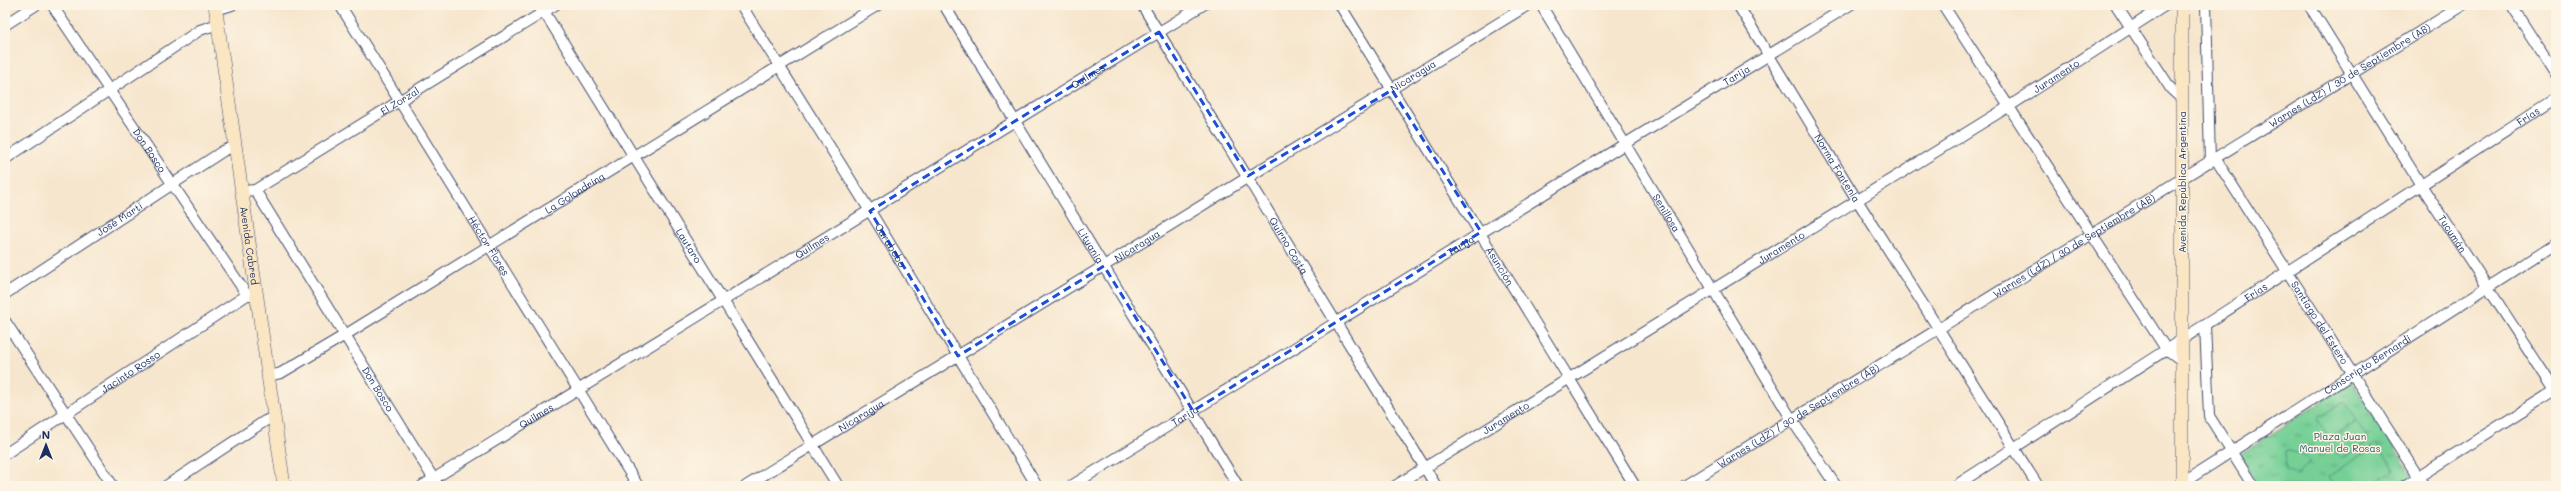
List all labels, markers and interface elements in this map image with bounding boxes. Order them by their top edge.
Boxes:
street label: Warnes (LdZ) / 30 de Septiembre (AB) [2266,20,2433,131]
street label: Nicaragua [1387,56,1438,95]
street label: Juramento [2030,56,2082,96]
street label: Quilmes [1068,60,1108,92]
street label: Tarija [1720,61,1753,89]
street label: El Zorzal [377,83,422,118]
street label: Frías [2514,103,2542,129]
street label: Avenida República Argentina [2175,111,2189,253]
street label: Don Bosco [130,125,170,175]
street label: Norma Fontenla [1811,131,1864,205]
street label: La Golondrina [542,169,607,217]
street label: Warnes (LdZ) / 30 de Septiembre (AB) [1990,190,2157,301]
street label: Senillosa [1650,191,1684,235]
street label: José Martí [94,199,145,239]
street label: Avenida Cabred [237,205,262,286]
street label: Tucumán [2435,212,2470,255]
street label: Héctor Flores [465,213,513,278]
street label: Quirno Costa [1266,214,1312,277]
street label: Carabobo [872,220,910,270]
street label: Lautaro [673,225,705,266]
street label: Lituania [1075,225,1107,266]
street label: Nicaragua [1111,226,1163,265]
street label: Juramento [1755,228,1807,267]
street label: Quilmes [792,230,832,262]
street label: Tarija [1444,232,1477,259]
street label: Asunción [1483,244,1517,288]
street label: Santiago del Estero [2288,278,2352,367]
street label: Frías [2242,279,2270,304]
street label: Conscripto Bernardi [2321,331,2413,397]
street label: Jacinto Rosso [98,347,163,396]
street label: Warnes (LdZ) / 30 de Septiembre (AB) [1714,360,1882,471]
street label: Don Bosco [359,364,397,414]
street label: Nicaragua [835,396,887,435]
street label: Juramento [1480,398,1532,437]
street label: Quilmes [516,400,556,432]
street label: Tarija [1169,402,1201,429]
north arrow [26,425,66,465]
text: N [42,427,50,442]
park label: Plaza Juan Manuel de Rosas [2299,429,2381,455]

